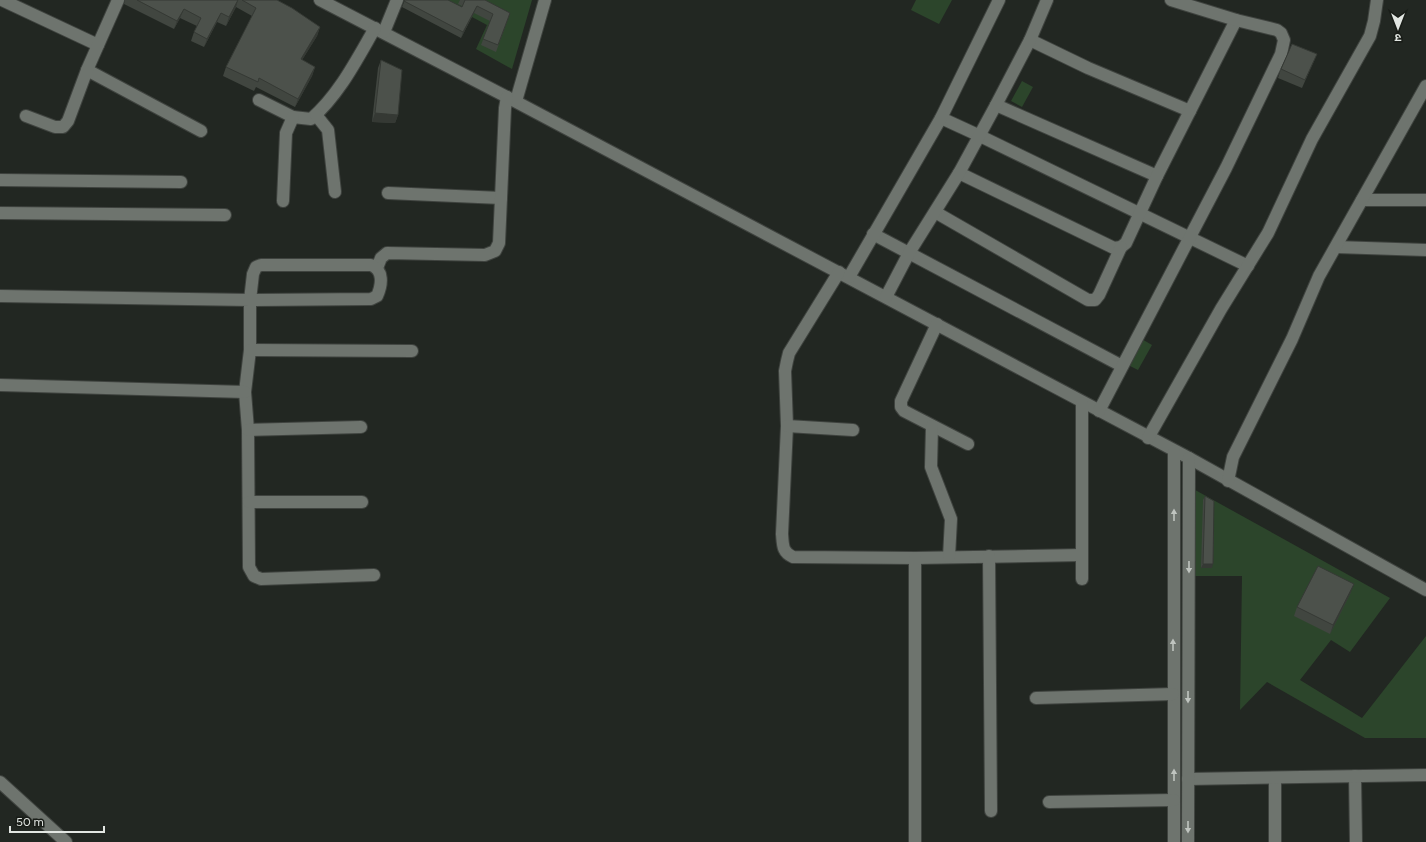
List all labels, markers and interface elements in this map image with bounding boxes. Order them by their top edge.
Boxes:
north arrow [1378,8,1418,48]
text: उ [1394,31,1401,44]
one-way arrow [1171,508,1177,521]
one-way arrow [1186,561,1192,574]
one-way arrow [1170,638,1176,651]
one-way arrow [1185,691,1191,704]
one-way arrow [1171,768,1177,781]
scale bar [10,808,104,834]
text: 50 m [16,815,44,829]
one-way arrow [1185,821,1191,834]

